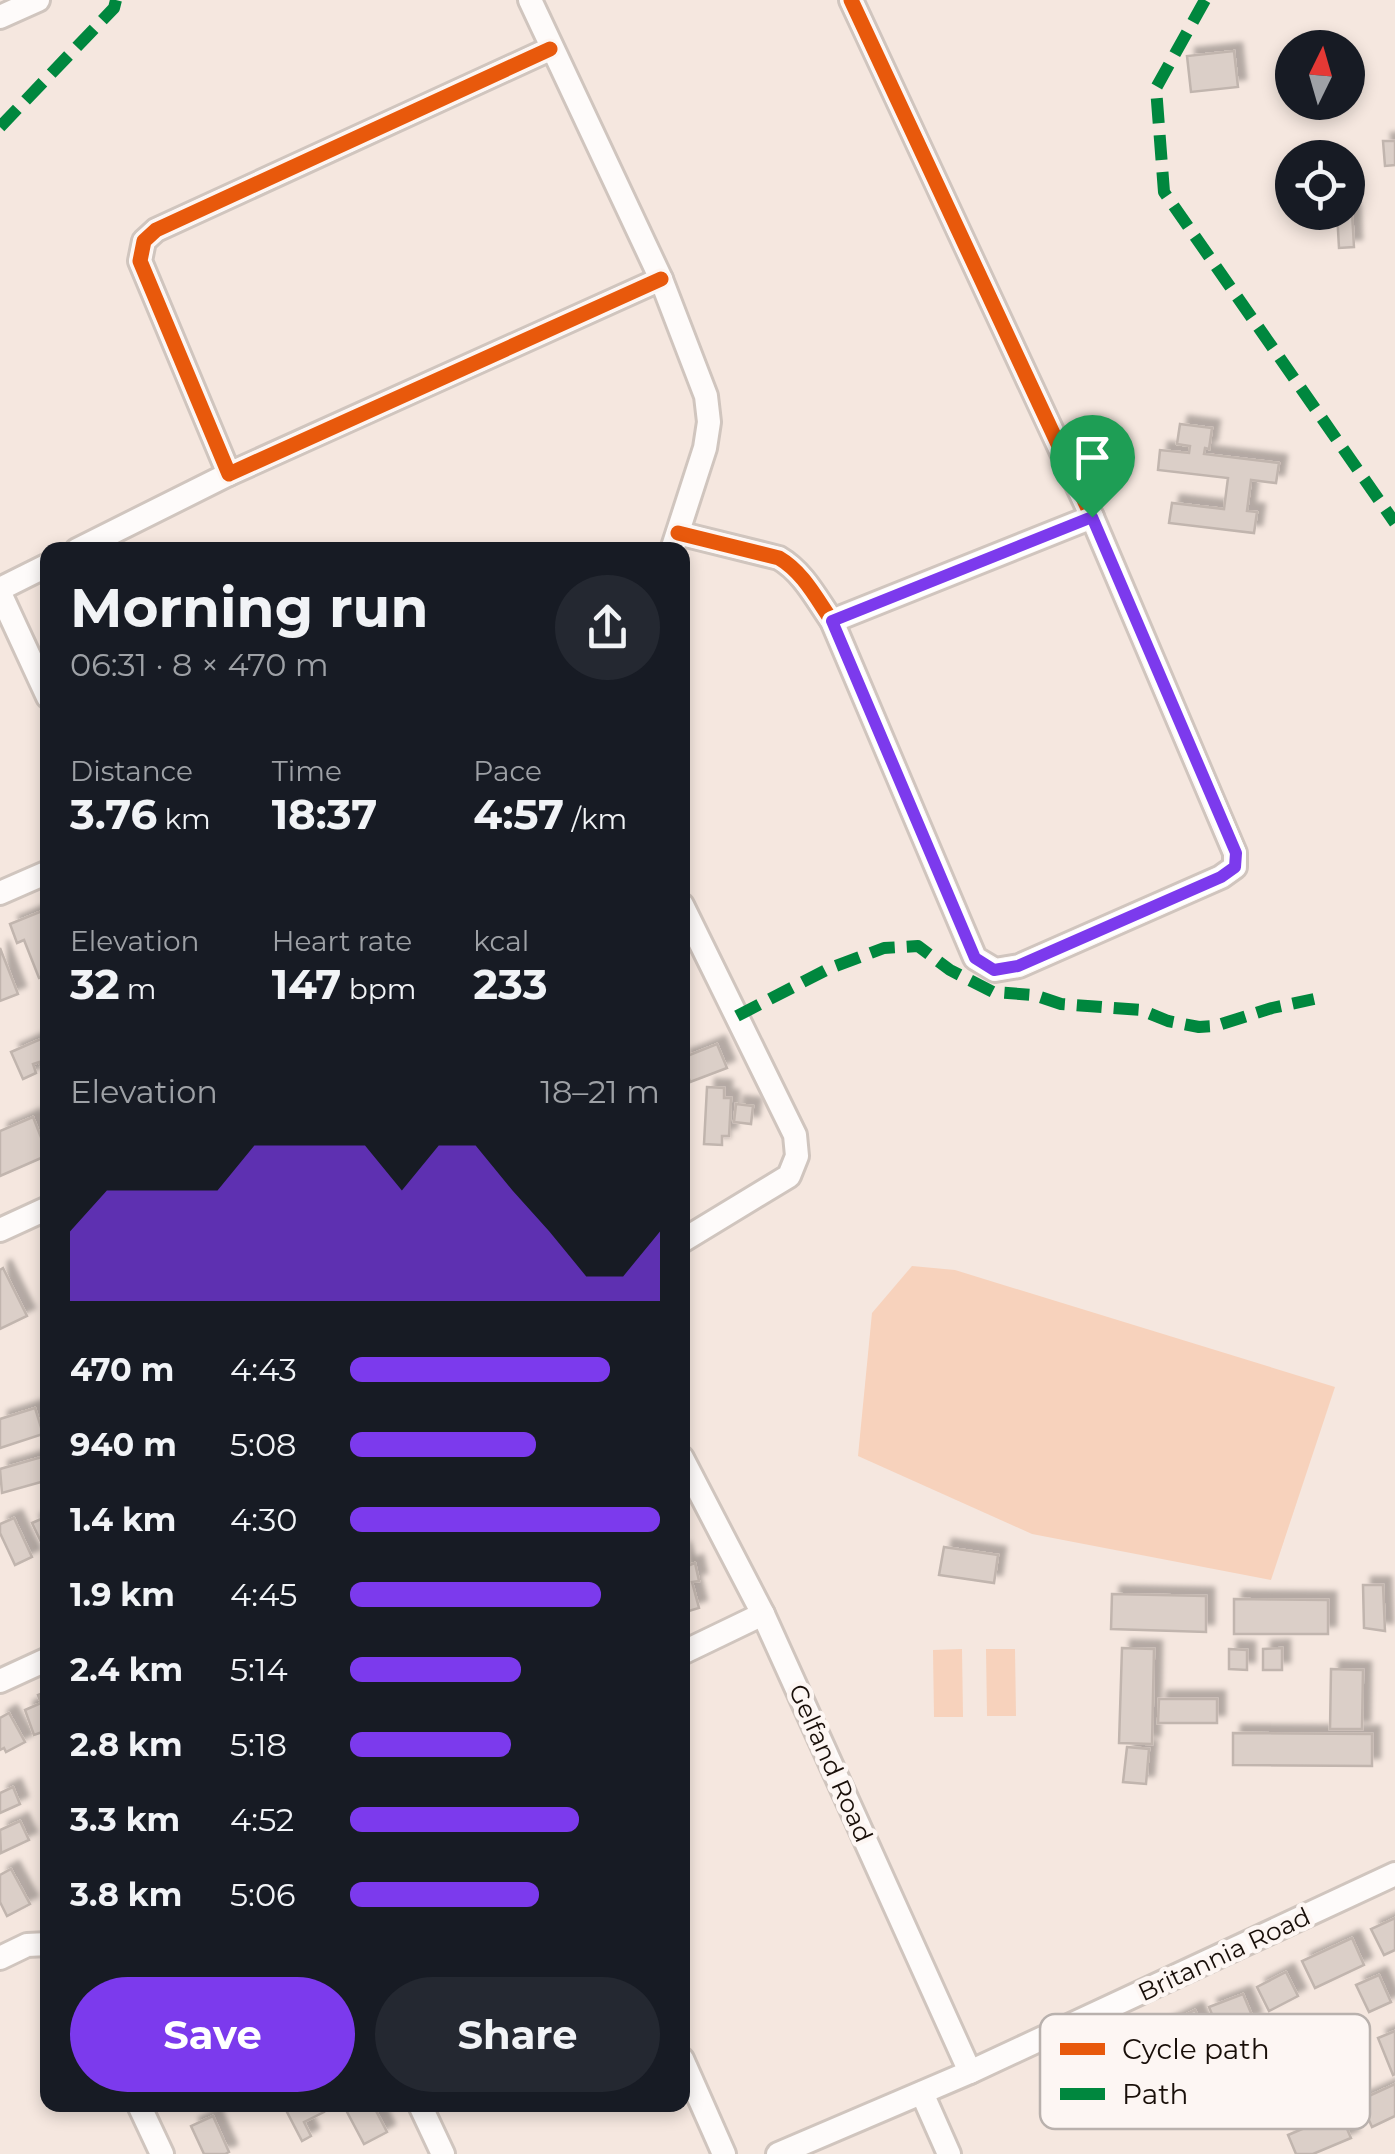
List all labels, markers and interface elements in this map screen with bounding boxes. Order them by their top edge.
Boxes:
north arrow [1275,30,1365,120]
map controls [1275,30,1365,230]
button: locate [1275,140,1365,230]
pin [1050,415,1135,518]
icon: arrive [1065,430,1120,485]
text: Morning run [70,574,428,641]
button: share [555,575,660,680]
text: 06:31 · 8 × 470 m [70,645,329,684]
text: Distance [70,754,193,788]
text: Time [272,754,342,788]
text: Pace [473,754,542,788]
text: 3.76 [70,788,157,840]
text: 18:37 [272,788,377,840]
text: 4:57 [473,788,564,840]
text: km [157,802,211,836]
text: /km [564,802,627,836]
text: Elevation [70,924,199,958]
text: Heart rate [272,924,412,958]
text: kcal [473,924,529,958]
text: 32 [70,958,119,1010]
text: 147 [272,958,341,1010]
text: 233 [473,958,548,1010]
text: m [119,972,156,1006]
text: bpm [341,972,416,1006]
text: Elevation [70,1072,218,1111]
text: 18–21 m [540,1072,660,1111]
text: 470 m [70,1350,174,1389]
text: 4:43 [230,1350,297,1389]
text: 940 m [70,1425,177,1464]
text: 5:08 [230,1425,297,1464]
text: 1.4 km [70,1500,176,1539]
text: 4:30 [230,1500,297,1539]
text: 1.9 km [70,1575,175,1614]
text: 4:45 [230,1575,297,1614]
text: 2.4 km [70,1650,183,1689]
text: 5:14 [230,1650,288,1689]
street label: Gelfand Road [783,1679,879,1847]
text: 2.8 km [70,1725,183,1764]
text: 5:18 [230,1725,287,1764]
text: 3.3 km [70,1800,180,1839]
text: 4:52 [230,1800,294,1839]
text: 3.8 km [70,1875,182,1914]
text: 5:06 [230,1875,296,1914]
street label: Britannia Road [1133,1901,1315,2007]
button: Save [70,1977,355,2092]
button: Share [375,1977,660,2092]
legend [1040,2014,1370,2129]
text: Cycle path [1122,2032,1270,2066]
text: Path [1122,2077,1189,2111]

